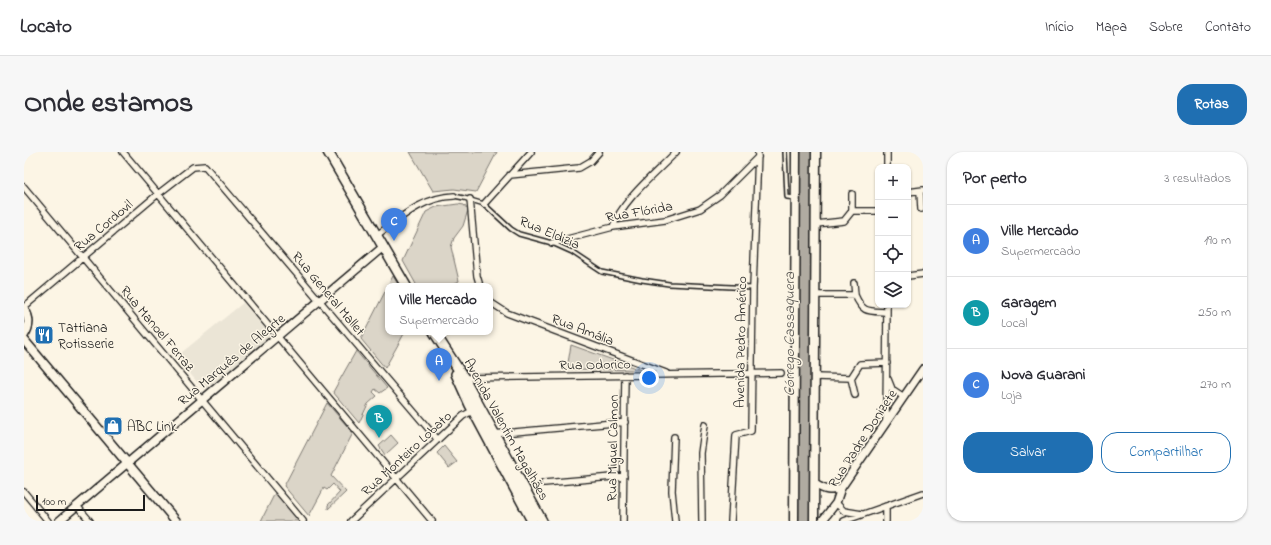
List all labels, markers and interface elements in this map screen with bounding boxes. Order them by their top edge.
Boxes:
text: Locato [20,14,72,41]
text: Início [1045,17,1074,38]
text: Mapa [1096,17,1127,38]
text: Sobre [1149,17,1183,38]
text: Contato [1205,17,1251,38]
text: Onde estamos [24,84,193,125]
button: Rotas [1177,84,1247,125]
map controls [875,164,911,308]
button: + [875,164,911,200]
text: Por perto [963,166,1027,191]
text: 3 resultados [1164,169,1231,188]
street label: Rua Cordovil [70,195,138,257]
street label: Rua Flórida [604,196,674,229]
button: − [875,200,911,236]
pin: C [381,208,407,241]
street label: Rua Eldizia [516,211,583,256]
text: Ville Mercado [1001,220,1078,242]
text: A [972,231,980,250]
text: 190 m [1204,231,1231,250]
button: locate [875,236,911,272]
text: Supermercado [1001,242,1080,261]
street label: Rua General Mallet [286,247,370,341]
water label: Córrego Cassaquera [779,271,802,396]
button: layers [875,272,911,308]
street label: Avenida Pedro Américo [730,276,753,408]
street label: Rua Manoel Ferraz [115,281,199,377]
popup [385,283,493,335]
text: Ville Mercado [399,289,477,311]
text: Garagem [1001,292,1056,314]
text: B [972,303,980,322]
text: 250 m [1198,303,1231,322]
street label: Rua Marquês de Alegrte [174,308,291,412]
street label: Rua Amália [548,309,617,352]
text: Supermercado [399,311,479,330]
text: Local [1001,314,1028,333]
place label: Tattiana Rotisserie [58,318,115,355]
restaurant icon: Tattiana Rotisserie [33,324,55,346]
pin: A [426,348,452,381]
street label: Rua Odorico [559,354,631,377]
street label: Avenida Valentim Magalhães [457,355,554,505]
text: Nova Guarani [1001,364,1085,386]
your location [639,368,659,388]
text: C [972,375,980,394]
text: 270 m [1200,375,1231,394]
street label: Rua Padre Donizete [823,385,903,492]
text: Loja [1001,386,1022,405]
street label: Rua Miguel Calmon [602,394,626,502]
pin: B [366,405,392,438]
street label: Rua Monteiro Lobato [357,407,457,502]
shop icon: ABC Link [102,415,124,437]
place label: ABC Link [127,417,178,438]
button: Salvar [963,432,1093,473]
button: Compartilhar [1101,432,1231,473]
scale bar [36,493,145,512]
text: 100 m [42,494,66,510]

